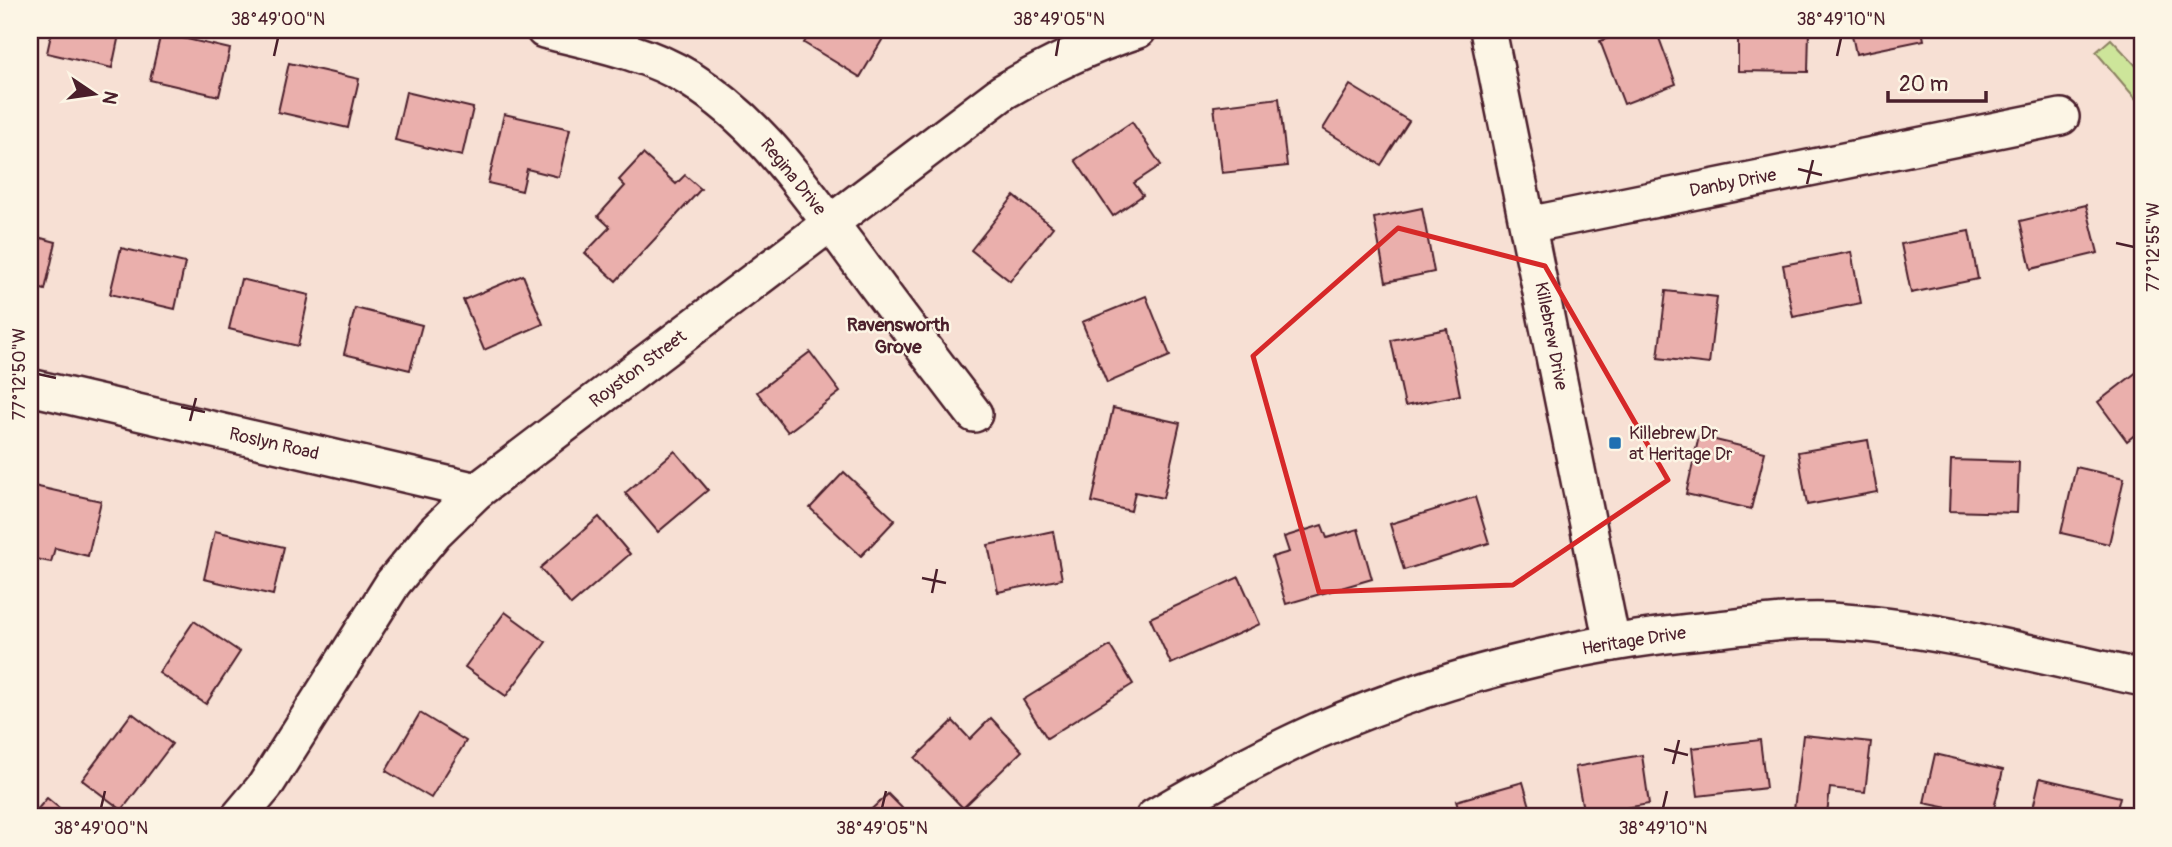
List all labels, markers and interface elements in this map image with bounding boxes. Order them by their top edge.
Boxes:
text: 38°49'00"N [231,8,325,31]
text: 38°49'05"N [1013,8,1105,31]
text: 38°49'10"N [1796,8,1886,31]
north arrow [60,60,130,130]
scale bar [1888,60,1986,104]
text: 20 m [1899,71,1948,98]
text: N [96,89,123,107]
street label: Regina Drive [755,134,831,220]
street label: Danby Drive [1688,163,1779,203]
text: 77°12'55"W [2142,202,2165,292]
street label: Killebrew Drive [1529,280,1573,392]
district label: Ravensworth Grove [847,313,949,359]
street label: Royston Street [585,325,692,413]
text: 77°12'50"W [8,328,31,420]
place label: Killebrew Dr at Heritage Dr [1629,422,1733,466]
street label: Roslyn Road [227,423,321,465]
marker: Killebrew Dr at Heritage Dr [1607,435,1623,451]
street label: Heritage Drive [1580,621,1688,661]
text: 38°49'00"N [54,817,148,840]
text: 38°49'05"N [836,817,928,840]
text: 38°49'10"N [1618,817,1708,840]

